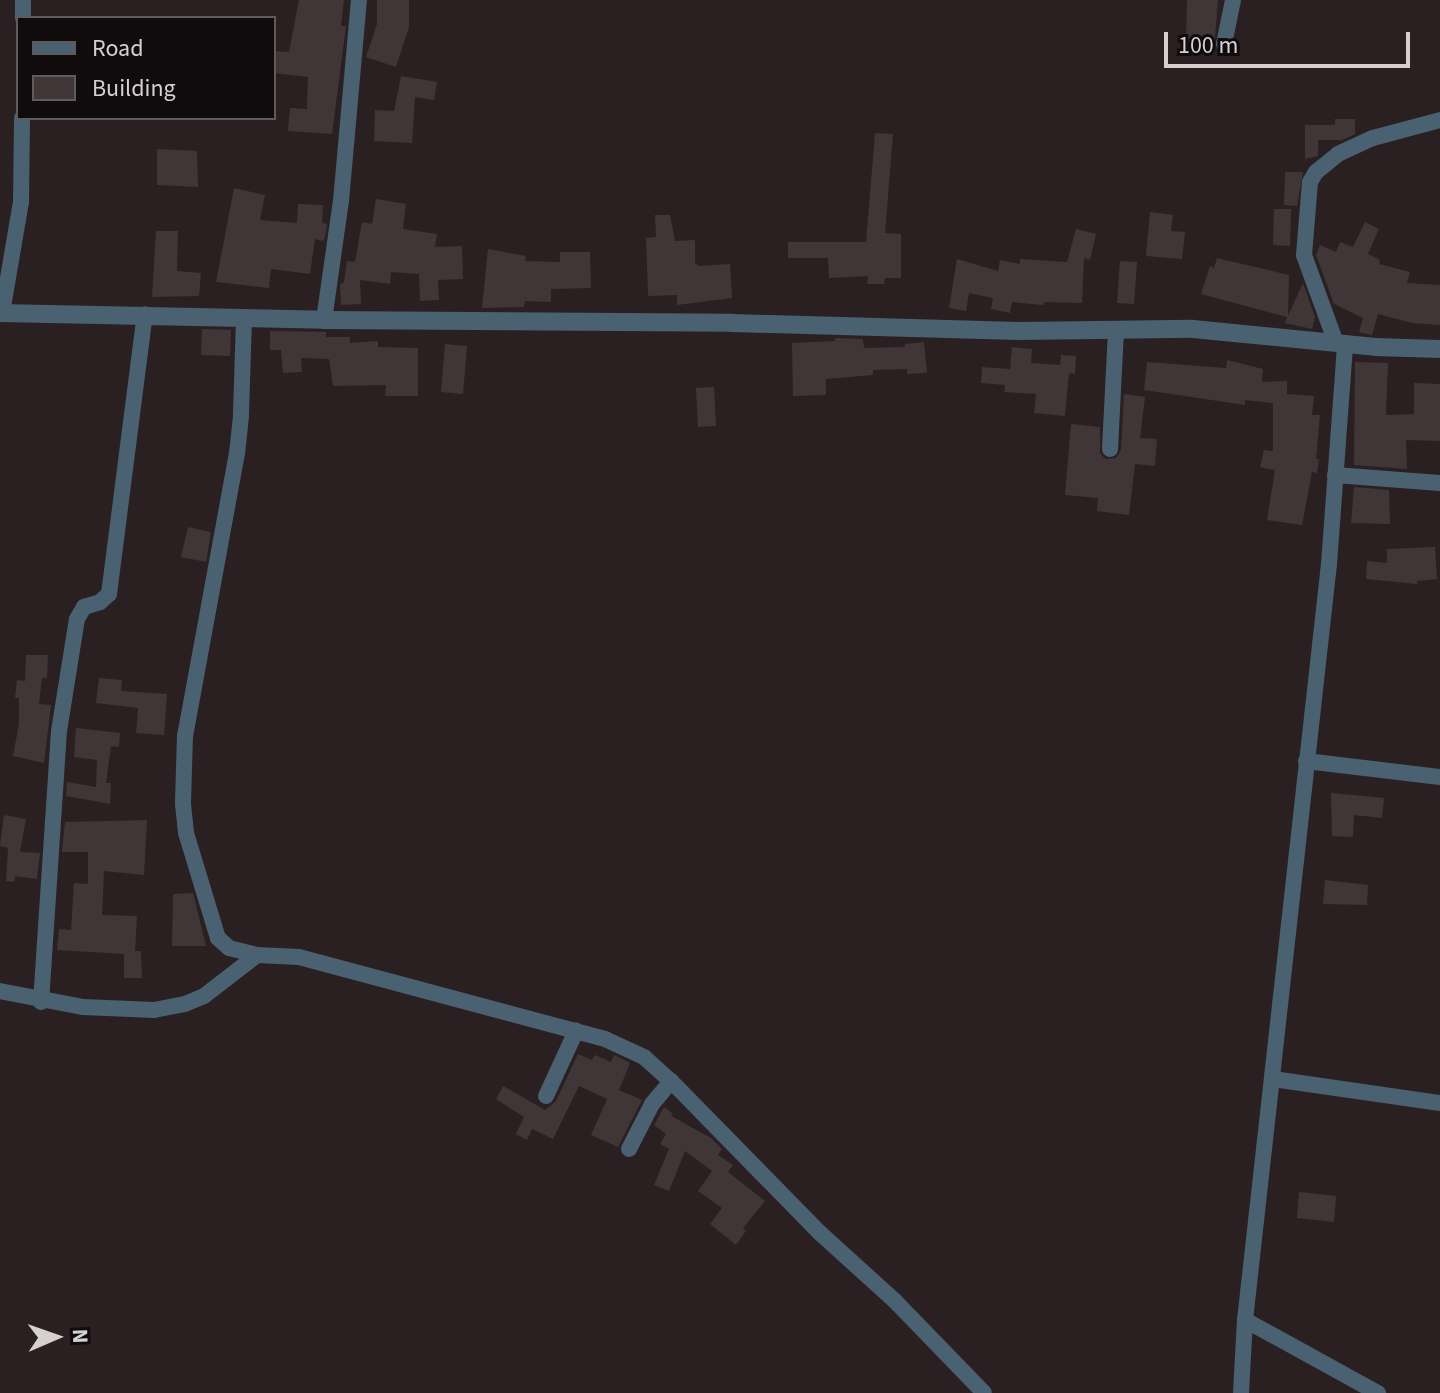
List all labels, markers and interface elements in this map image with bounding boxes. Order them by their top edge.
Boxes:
legend [16,16,276,120]
scale bar [1168,16,1414,66]
text: 100 m [1178,28,1238,63]
text: Road [92,31,144,66]
text: Building [92,71,176,106]
north arrow [16,1297,96,1377]
text: N [64,1328,96,1344]

